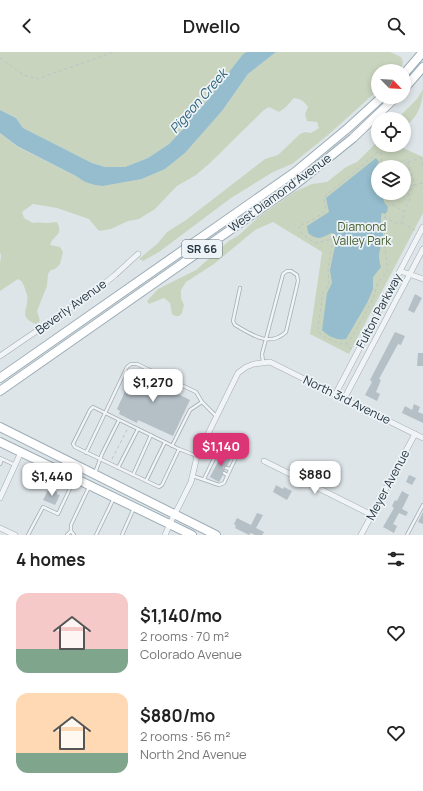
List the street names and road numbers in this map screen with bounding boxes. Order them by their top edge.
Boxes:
street label: West Diamond Avenue [225,149,335,236]
road number: SR 66 [182,240,222,258]
street label: Fulton Parkway [352,270,406,351]
street label: Beverly Avenue [32,275,110,338]
street label: North 3rd Avenue [301,371,394,428]
street label: Meyer Avenue [362,446,413,523]

